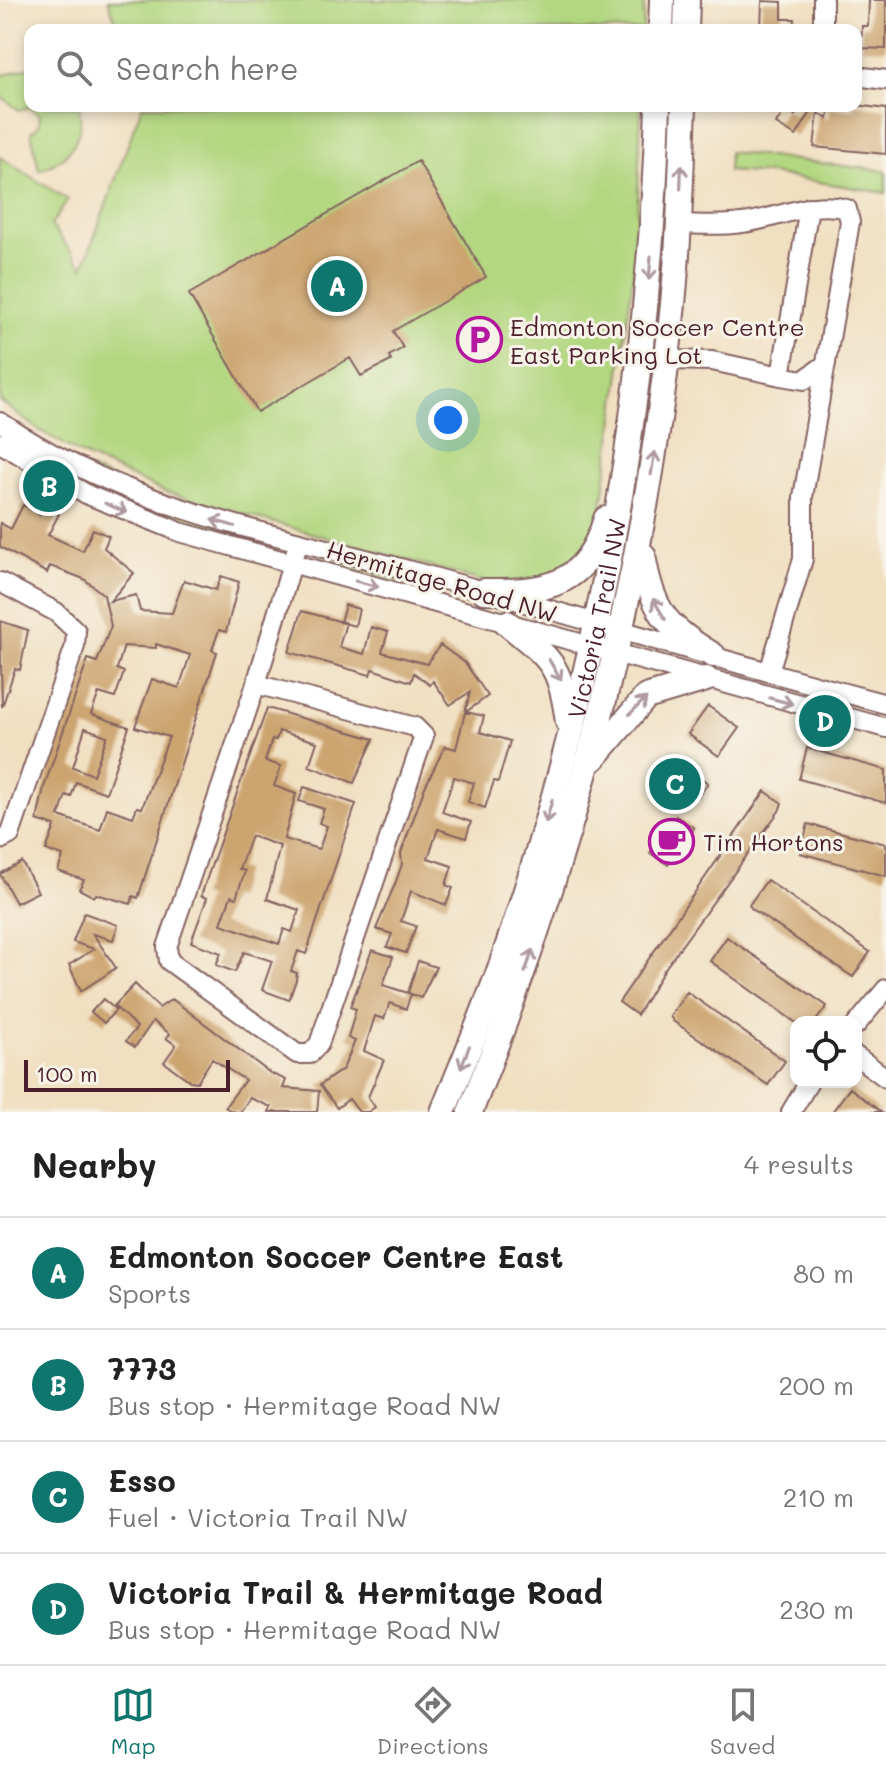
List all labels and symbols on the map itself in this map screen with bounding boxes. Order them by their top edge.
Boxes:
one-way arrow [673,164,688,191]
one-way arrow [643,254,658,281]
pin: A [311,256,363,316]
place label: Edmonton Soccer Centre East Parking Lot [510,311,805,370]
parking icon: Edmonton Soccer Centre East Parking Lot [455,316,503,364]
your location [428,400,468,440]
one-way arrow [646,451,661,476]
pin: B [23,456,75,516]
one-way arrow [104,502,128,517]
one-way arrow [210,515,236,530]
street label: Victoria Trail NW [559,516,632,722]
street label: Hermitage Road NW [323,533,561,629]
one-way arrow [354,577,380,592]
one-way arrow [651,598,667,621]
one-way arrow [547,658,563,681]
pin: D [799,691,851,751]
one-way arrow [768,695,794,710]
one-way arrow [628,697,647,716]
pin: C [649,754,701,814]
one-way arrow [541,798,556,824]
cafe icon: Tim Hortons [648,817,696,865]
place label: Tim Hortons [703,826,844,857]
one-way arrow [522,949,537,974]
one-way arrow [457,1044,471,1069]
scale bar [24,1056,230,1092]

